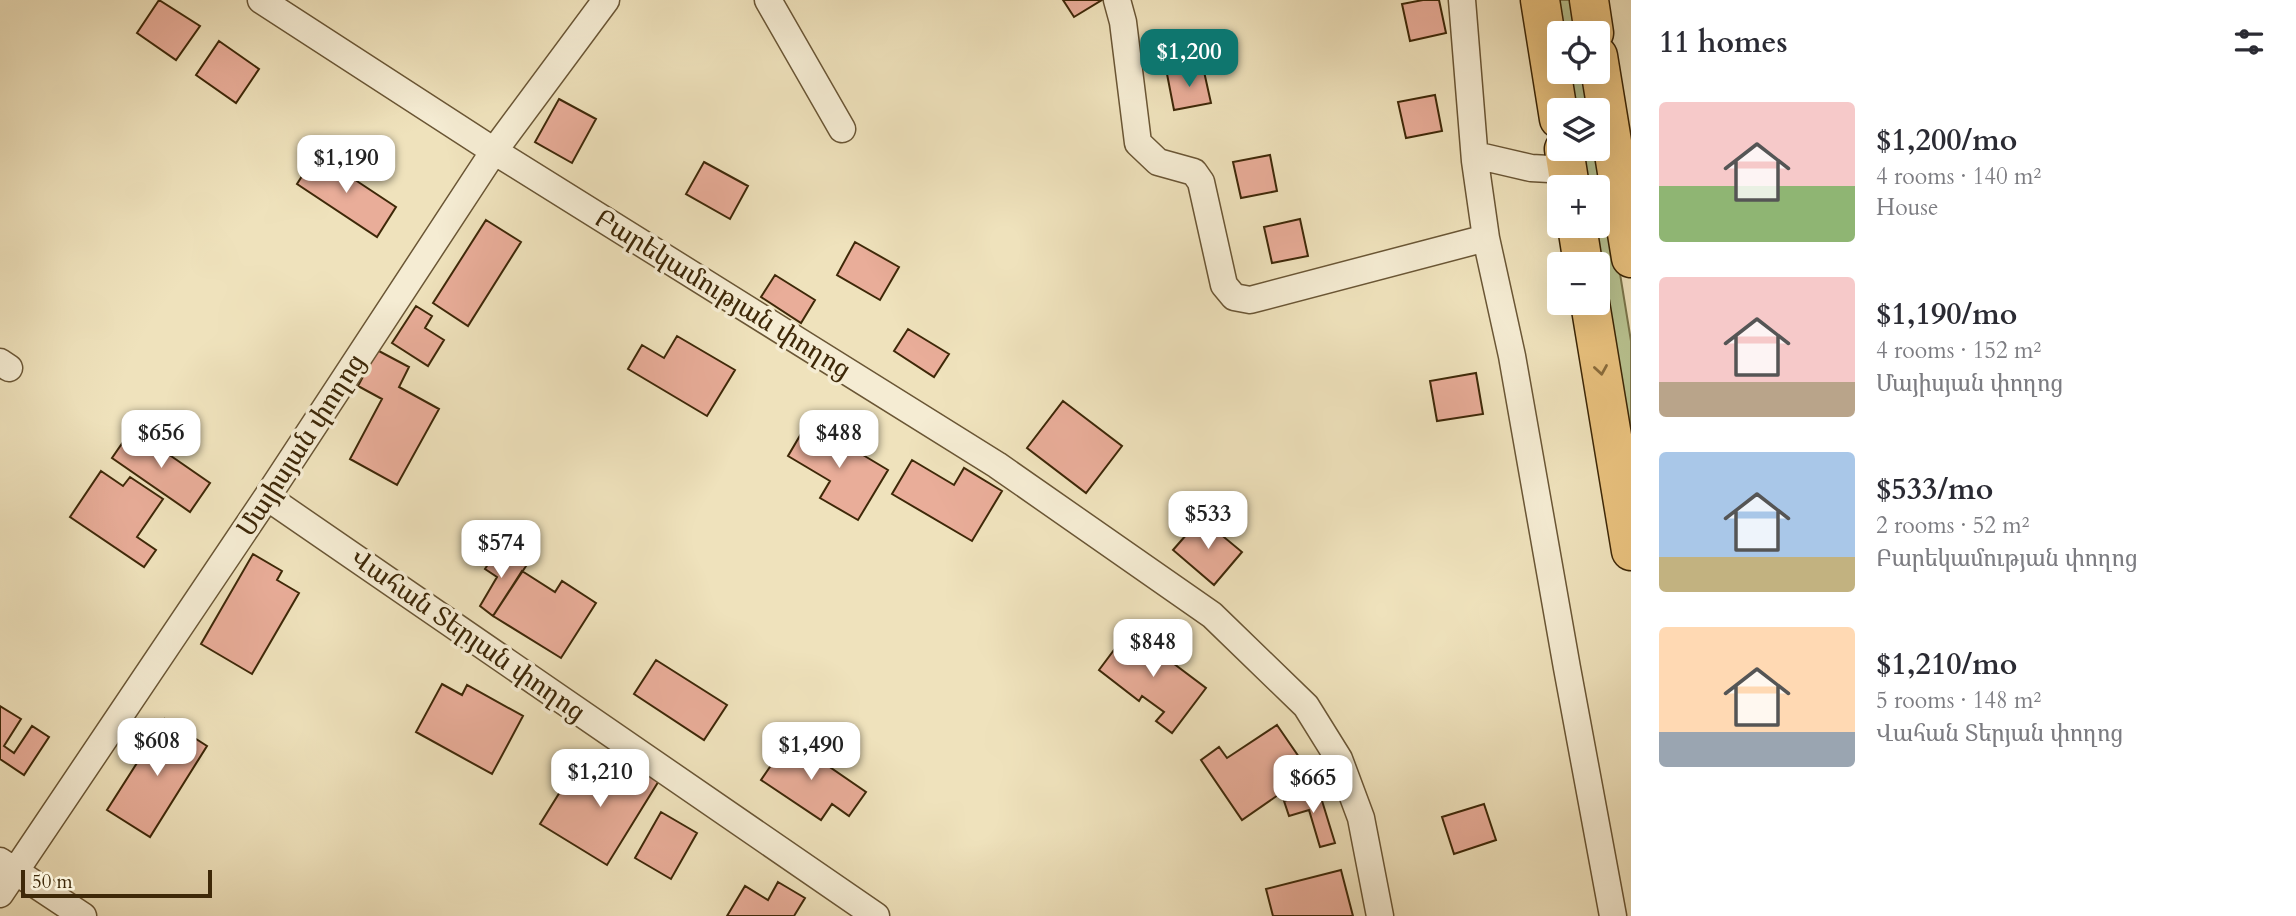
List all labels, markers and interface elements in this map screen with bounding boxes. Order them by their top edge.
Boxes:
map controls [1547,21,1610,315]
button: locate [1547,21,1610,84]
text: 11 homes [1659,22,1788,63]
icon: filters [2230,23,2268,61]
pin: $1,200 [1132,29,1246,89]
text: $1,200 [1156,36,1222,67]
button: layers [1547,98,1610,161]
text: $1,200/mo [1876,120,2017,161]
icon: home [1715,130,1799,214]
pin: $1,190 [289,136,403,195]
text: $1,190 [313,142,379,173]
text: 4 rooms · 140 m² [1876,161,2041,192]
button: + [1547,175,1610,238]
text: House [1876,192,1938,223]
street label: Բարեկամության փողոց [588,201,858,387]
button: − [1547,252,1610,315]
text: $1,190/mo [1876,294,2017,335]
icon: home [1715,305,1799,389]
text: 4 rooms · 152 m² [1876,335,2041,366]
street label: Մայիսյան փողոց [229,347,373,543]
one-way arrow [1593,364,1608,376]
text: Մայիսյան փողոց [1876,368,2063,399]
pin: $656 [120,410,202,470]
pin: $488 [798,410,880,470]
text: $656 [137,417,185,448]
text: $488 [815,417,863,448]
text: $533/mo [1876,469,1993,510]
icon: home [1715,480,1799,564]
pin: $533 [1167,491,1249,551]
text: $533 [1184,498,1232,529]
text: 2 rooms · 52 m² [1876,510,2029,541]
pin: $574 [460,520,542,580]
text: $574 [477,527,525,558]
street label: Վահան Տերյան փողոց [344,541,592,729]
text: Բարեկամության փողոց [1876,543,2138,574]
pin: $848 [1112,620,1194,679]
text: $848 [1129,626,1177,657]
text: $1,210/mo [1876,644,2017,685]
icon: home [1715,655,1799,739]
text: 5 rooms · 148 m² [1876,685,2041,716]
pin: $608 [116,718,198,778]
text: Վահան Տերյան փողոց [1876,718,2123,749]
pin: $1,490 [754,722,868,782]
text: $608 [133,725,181,756]
text: $1,490 [778,729,844,760]
pin: $1,210 [543,750,657,809]
text: $1,210 [567,756,633,787]
pin: $665 [1272,756,1354,815]
text: $665 [1289,762,1337,793]
scale bar [21,867,212,899]
text: 50 m [32,869,73,895]

